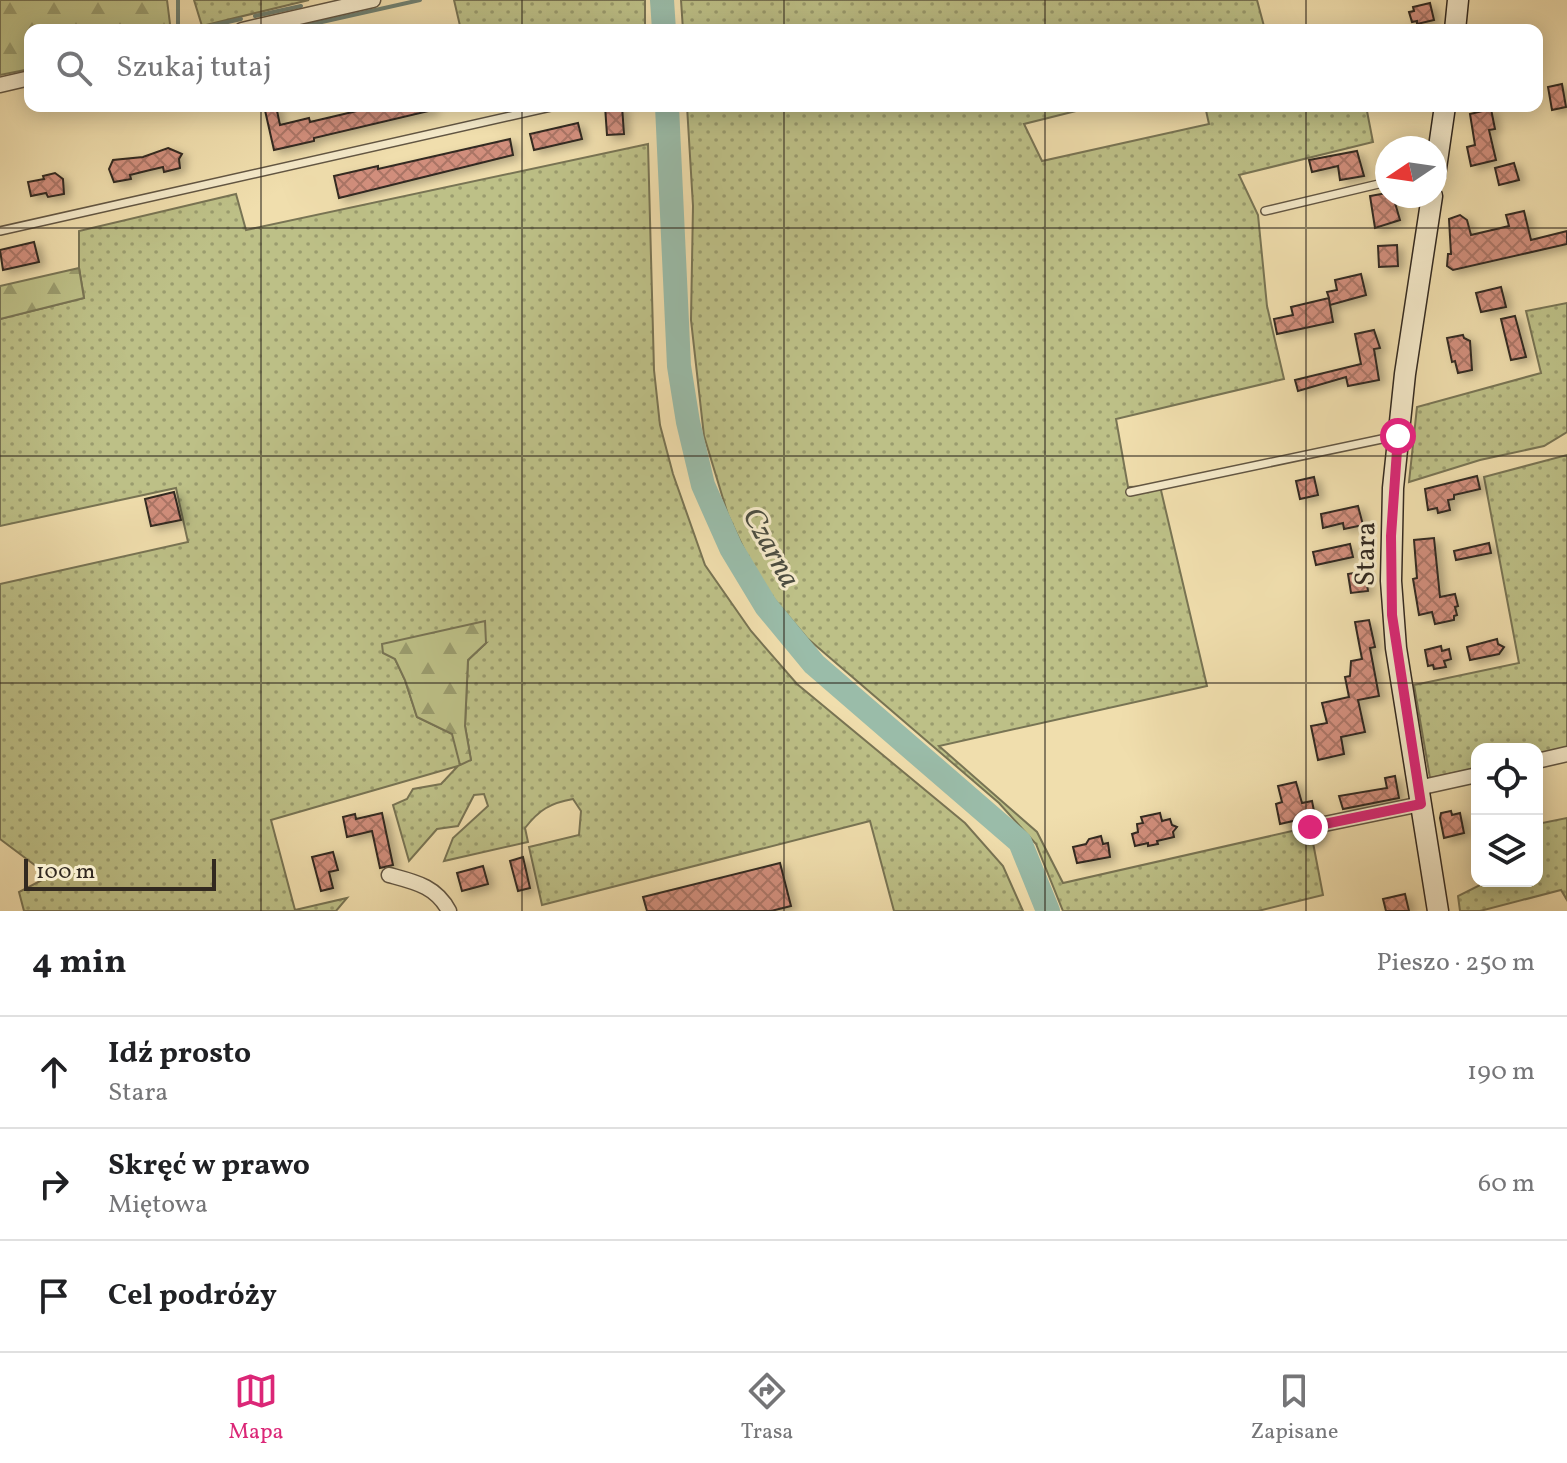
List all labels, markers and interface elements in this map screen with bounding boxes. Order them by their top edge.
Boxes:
search box [24,24,1543,112]
icon: search [52,46,96,90]
text: Szukaj tutaj [116,47,272,89]
north arrow [1375,136,1447,208]
route start [1380,418,1416,454]
water label: Czarna [731,500,810,596]
street label: Stara [1346,521,1387,587]
map controls [1471,743,1543,887]
button: locate [1471,743,1543,815]
route end [1292,809,1328,845]
button: layers [1471,815,1543,887]
scale bar [24,855,216,891]
text: 100 m [36,857,95,888]
text: 4 min [32,940,127,987]
text: Pieszo · 250 m [1376,945,1535,981]
text: Idź prosto [108,1033,251,1075]
icon: ahead [32,1050,76,1094]
text: 190 m [1467,1054,1535,1090]
text: Stara [108,1075,168,1111]
text: Skręć w prawo [108,1145,310,1187]
icon: right [32,1162,76,1206]
text: 60 m [1478,1166,1535,1202]
text: Miętowa [108,1187,208,1223]
icon: arrive [32,1274,76,1318]
text: Cel podróży [108,1275,277,1317]
tab: Mapa [229,1369,284,1448]
tab: Trasa [741,1369,793,1448]
tab: Zapisane [1250,1369,1338,1448]

